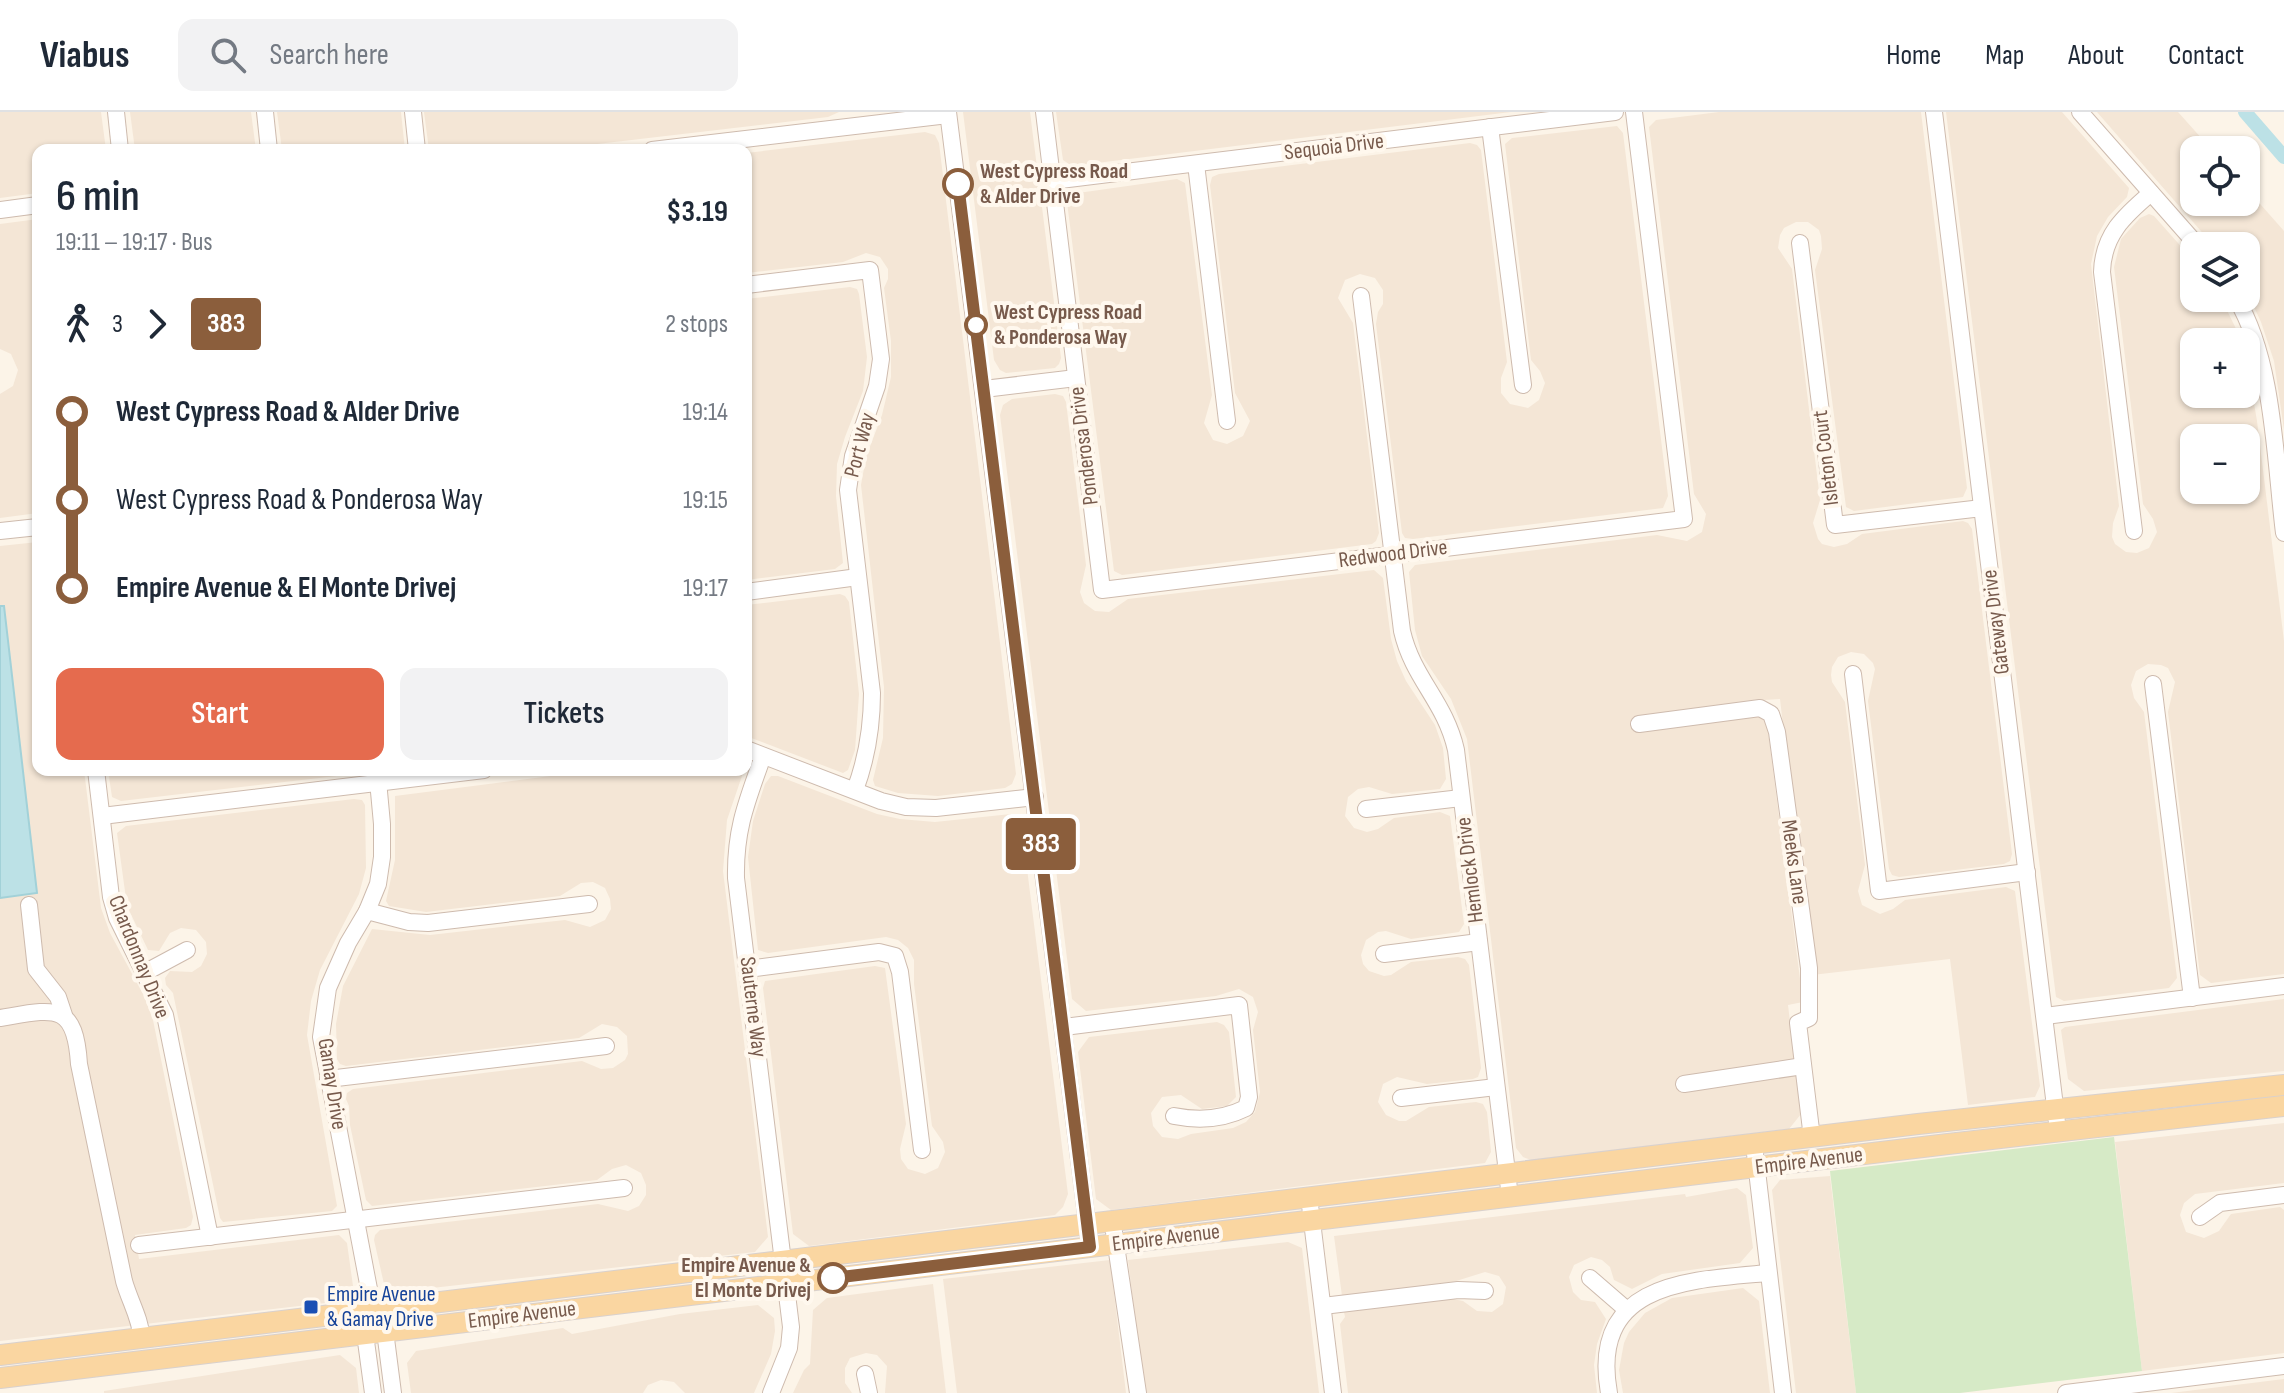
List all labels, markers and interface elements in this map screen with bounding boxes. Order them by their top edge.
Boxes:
search box [178,19,738,91]
text: Viabus [40,33,130,78]
icon: search [206,33,250,77]
text: Search here [270,37,389,73]
text: Home [1886,39,1941,72]
text: Map [1985,39,2024,72]
text: About [2068,39,2124,72]
text: Contact [2168,39,2244,72]
street label: Sequoia Drive [1283,127,1385,167]
map controls [2180,136,2260,504]
button: locate [2180,136,2260,216]
place label: West Cypress Road & Alder Drive [980,158,1128,210]
marker: West Cypress Road & Alder Drive [943,169,973,199]
text: 6 min [56,170,140,223]
text: $3.19 [666,194,728,230]
text: 19:11 – 19:17 · Bus [56,227,213,258]
button: layers [2180,232,2260,312]
place label: West Cypress Road & Ponderosa Way [994,299,1142,351]
icon: walk [56,302,100,346]
icon: forward [135,302,179,346]
text: 383 [207,307,245,340]
text: 3 [112,309,123,340]
text: 2 stops [665,309,728,340]
marker: West Cypress Road & Ponderosa Way [965,314,987,336]
button: + [2180,328,2260,408]
street label: Ponderosa Drive [1063,385,1105,507]
text: West Cypress Road & Alder Drive [116,394,460,430]
text: 19:14 [682,397,728,428]
street label: Isleton Court [1807,408,1845,507]
street label: Port Way [838,409,882,480]
button: − [2180,424,2260,504]
text: West Cypress Road & Ponderosa Way [116,482,483,518]
text: 19:15 [683,485,728,516]
street label: Redwood Drive [1337,534,1449,574]
street label: Gateway Drive [1976,568,2016,676]
text: Empire Avenue & El Monte Drivej [116,570,456,606]
text: 19:17 [683,573,728,604]
button: Start [56,668,384,760]
button: Tickets [400,668,728,760]
street label: Hemlock Drive [1450,816,1490,924]
line badge: 383 [995,818,1087,870]
street label: Meeks Lane [1775,818,1813,906]
text: 383 [1022,827,1060,860]
street label: Chardonnay Drive [102,892,176,1022]
street label: Sauterne Way [733,955,773,1059]
street label: Gamay Drive [311,1036,353,1132]
street label: Empire Avenue [1754,1141,1864,1181]
street label: Empire Avenue [1111,1218,1221,1258]
place label: Empire Avenue & El Monte Drivej [681,1252,811,1304]
marker: Empire Avenue & El Monte Drivej [818,1263,848,1293]
place label: Empire Avenue & Gamay Drive [327,1281,435,1333]
street label: Empire Avenue [467,1295,577,1335]
marker: Empire Avenue & Gamay Drive [302,1298,320,1316]

